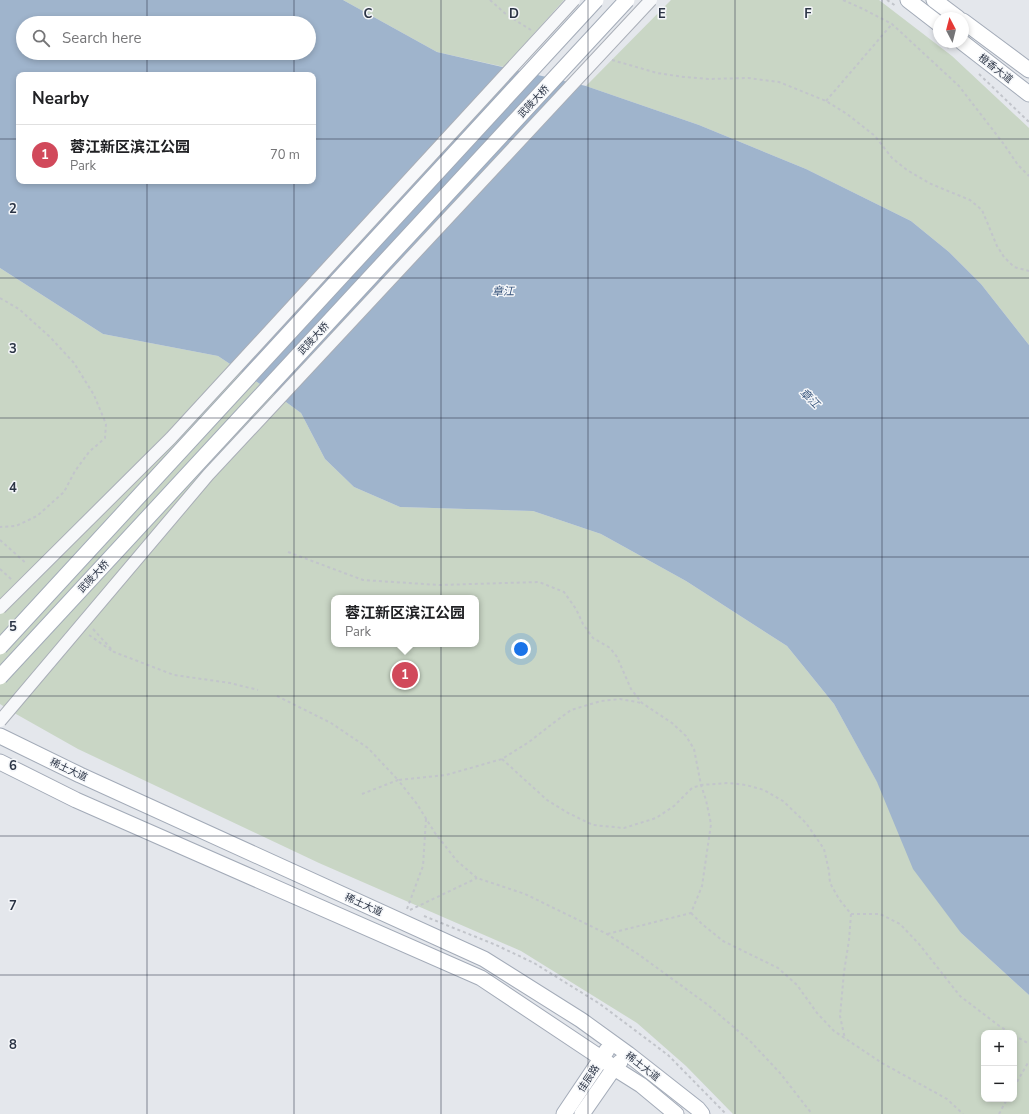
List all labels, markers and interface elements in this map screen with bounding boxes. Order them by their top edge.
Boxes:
text: C [364,5,373,23]
text: D [509,5,519,23]
text: E [658,5,666,23]
text: F [804,5,812,23]
north arrow [933,12,969,48]
search box [16,16,316,60]
icon: search [30,27,52,49]
text: Search here [62,28,142,48]
street label: 橙香大道 [975,51,1015,87]
street label: 武陵大桥 [515,82,552,121]
text: Nearby [32,87,89,110]
text: 蓉江新区滨江公园 [70,137,190,157]
text: 1 [41,146,49,164]
text: 70 m [270,146,300,164]
text: Park [70,157,96,175]
text: 2 [9,200,17,218]
water label: 章江 [492,284,515,299]
street label: 武陵大桥 [295,319,332,358]
text: 3 [9,340,17,358]
water label: 章江 [797,385,823,412]
text: 4 [9,479,17,497]
street label: 武陵大桥 [75,557,112,596]
popup [331,595,479,647]
text: 蓉江新区滨江公园 [345,603,465,623]
text: 5 [9,618,17,636]
text: Park [345,623,371,641]
your location [511,639,531,659]
pin: 1 [392,660,418,690]
street label: 稀土大道 [47,755,90,785]
text: 6 [9,757,17,775]
street label: 稀土大道 [342,890,385,919]
text: 7 [9,897,17,915]
map controls [981,1030,1017,1102]
button: + [981,1030,1017,1066]
text: 8 [9,1036,17,1054]
street label: 稀土大道 [622,1049,662,1085]
street label: 佳辰路 [575,1062,603,1095]
button: − [981,1066,1017,1102]

